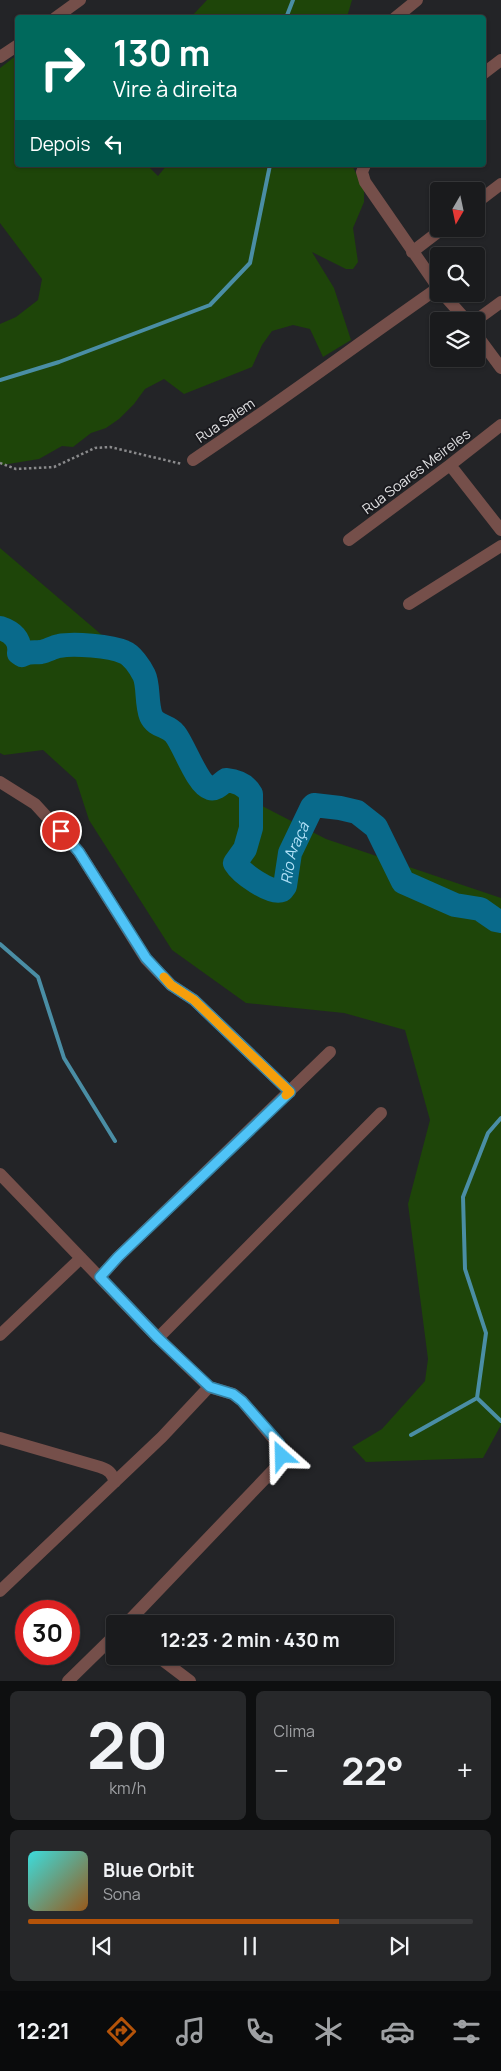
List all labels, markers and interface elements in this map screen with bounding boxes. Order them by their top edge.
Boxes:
text: 130 m [113,29,210,77]
icon: right [30,35,95,100]
text: Vire à direita [113,74,237,104]
icon: left [100,130,128,158]
text: Depois [30,131,90,157]
north arrow [430,182,485,238]
map controls [430,182,485,367]
button: search [430,247,485,302]
button: layers [430,312,485,367]
street label: Rua Salem [192,393,258,447]
street label: Rua Soares Meireles [358,424,474,518]
pin [40,810,82,852]
icon: arrive [47,817,75,845]
water label: Rio Araçá [275,818,314,885]
position arrow [255,1429,307,1481]
speed limit sign: 30 [15,1600,80,1665]
text: 12:23 · 2 min · 430 m [160,1627,340,1653]
text: 20 [87,1700,168,1789]
text: Clima [274,1720,315,1742]
text: 22° [342,1744,404,1796]
text: − [274,1751,289,1789]
text: + [457,1751,473,1789]
text: km/h [109,1777,146,1799]
text: Blue Orbit [103,1857,195,1883]
text: Sona [103,1883,141,1905]
icon: previous [88,1932,116,1960]
icon: pause [236,1932,264,1960]
icon: next [385,1932,413,1960]
icon: directions [104,2014,139,2049]
icon: music [173,2014,208,2049]
icon: phone [242,2014,277,2049]
icon: climate [311,2014,346,2049]
icon: car [380,2014,415,2049]
icon: filters [449,2014,484,2049]
text: 12:21 [17,2016,70,2046]

